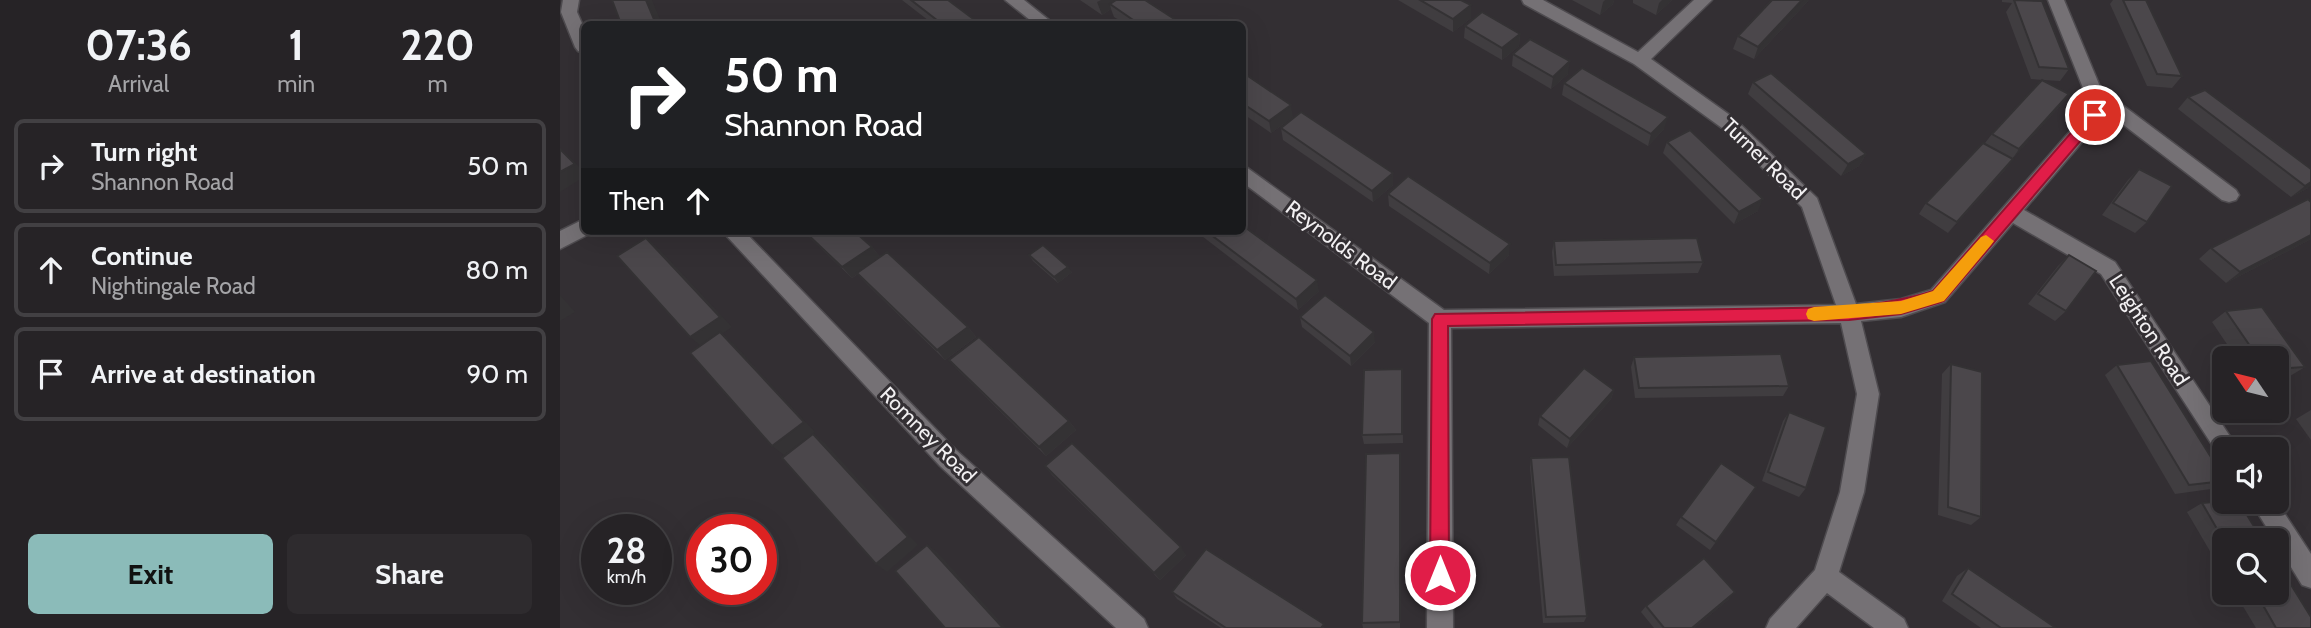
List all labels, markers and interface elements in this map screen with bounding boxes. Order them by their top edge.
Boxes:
text: 07:36 [85,19,192,71]
text: 1 [289,19,304,71]
text: 220 [401,19,475,71]
text: 50 m [724,45,839,104]
icon: right [609,49,700,140]
text: Arrival [108,70,169,98]
text: min [277,70,315,98]
text: m [427,70,448,98]
pin [2065,85,2125,145]
icon: arrive [2076,96,2114,134]
text: Shannon Road [724,105,923,144]
street label: Turner Road [1717,113,1811,205]
text: Turn right [91,136,197,168]
icon: right [32,147,70,185]
text: 50 m [467,150,528,182]
text: Shannon Road [91,168,234,196]
icon: ahead [679,182,717,220]
text: Then [609,185,665,217]
street label: Reynolds Road [1281,195,1402,294]
text: Continue [91,240,193,272]
icon: ahead [32,251,70,289]
text: 80 m [465,254,528,286]
street label: Leighton Road [2104,269,2195,390]
text: Nightingale Road [91,272,256,300]
north arrow [2212,346,2289,424]
map controls [2212,346,2289,605]
icon: arrive [32,355,70,393]
text: Arrive at destination [91,358,316,390]
text: 90 m [466,358,528,390]
street label: Romney Road [875,381,982,488]
button: sound [2212,437,2289,514]
speed limit sign: 30 [686,514,777,605]
button: search [2212,528,2289,605]
text: 28 [607,529,646,572]
button: Exit [28,534,273,614]
button: Share [287,534,532,614]
position arrow [1403,538,1477,612]
text: km/h [607,566,646,588]

